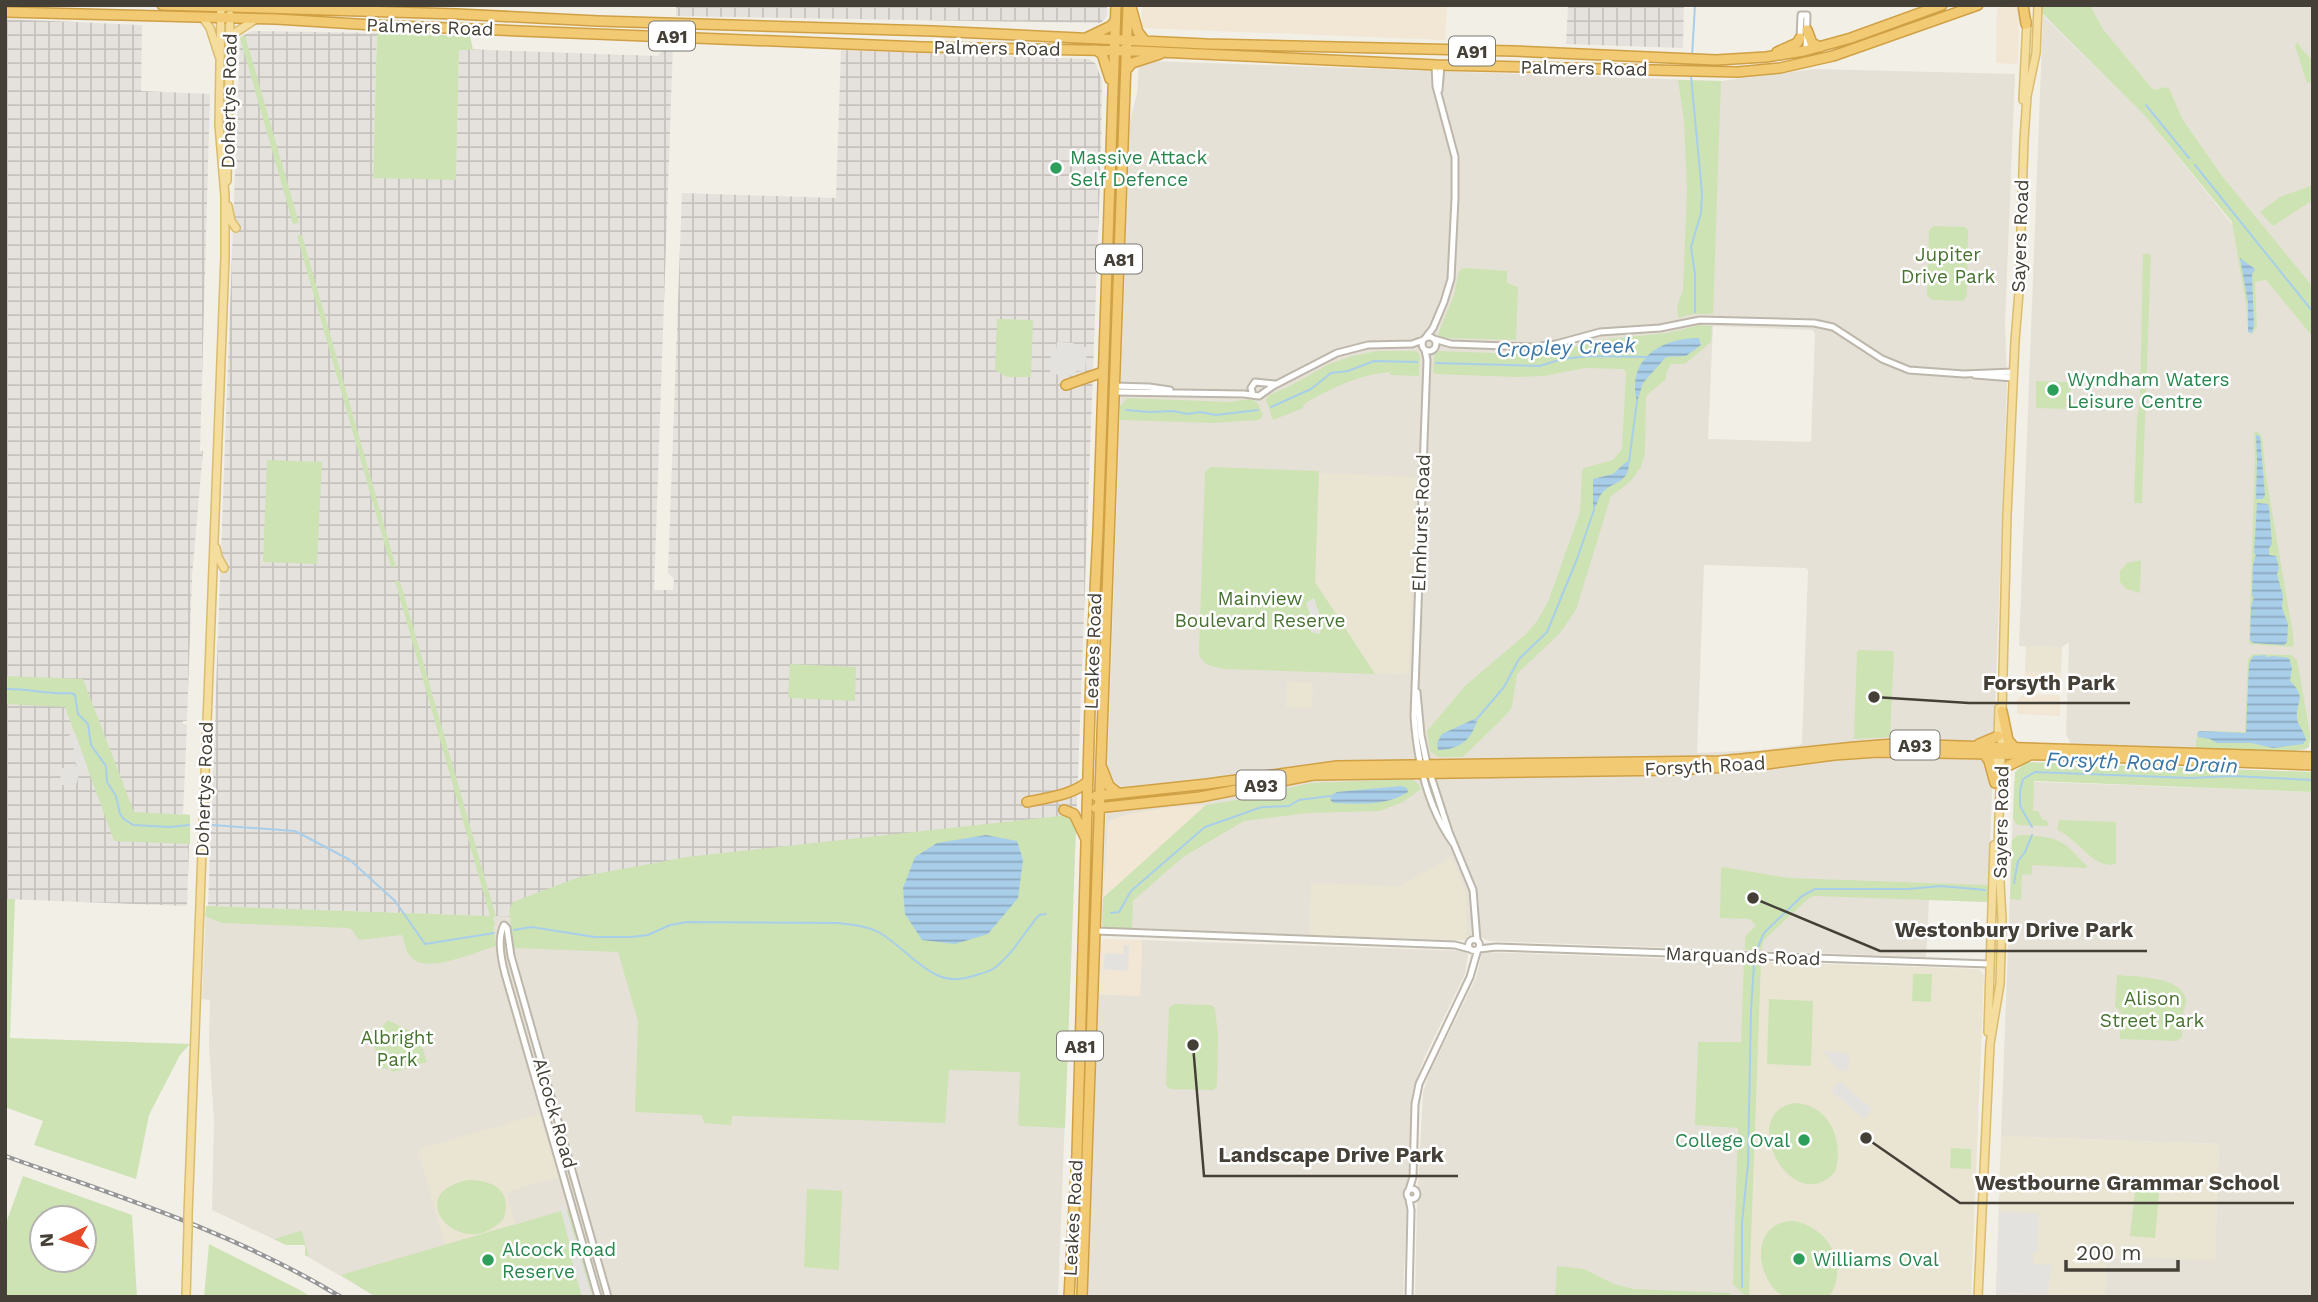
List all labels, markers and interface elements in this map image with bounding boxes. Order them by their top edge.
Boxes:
street label: Palmers Road [366,13,494,41]
road number: A91 [649,22,695,51]
street label: Dohertys Road [216,33,242,169]
street label: Palmers Road [933,35,1061,61]
road number: A91 [1449,36,1495,66]
street label: Palmers Road [1520,55,1648,81]
place label: Massive Attack Self Defence [1070,146,1207,191]
marker: Massive Attack Self Defence [1048,160,1064,176]
street label: Sayers Road [2007,179,2033,293]
park label: Jupiter Drive Park [1901,243,1996,288]
road number: A81 [1096,244,1142,274]
water label: Cropley Creek [1496,332,1637,362]
place label: Wyndham Waters Leisure Centre [2067,368,2230,413]
marker: Wyndham Waters Leisure Centre [2045,382,2061,398]
street label: Elmhurst Road [1407,454,1435,592]
park label: Mainview Boulevard Reserve [1174,587,1346,632]
street label: Leakes Road [1079,592,1107,710]
callout: Forsyth Park [1969,661,2130,703]
text: Forsyth Park [1983,670,2116,695]
street label: Dohertys Road [190,721,218,857]
road number: A93 [1890,730,1940,760]
water label: Forsyth Road Drain [2045,746,2239,778]
street label: Forsyth Road [1644,751,1766,781]
street label: Sayers Road [1989,765,2013,879]
road number: A93 [1236,770,1286,800]
callout: Westonbury Drive Park [1880,909,2147,951]
text: Westonbury Drive Park [1895,917,2134,942]
street label: Marquands Road [1665,942,1821,970]
park label: Alison Street Park [2100,987,2204,1032]
park label: Albright Park [361,1026,433,1071]
road number: A81 [1057,1031,1103,1060]
street label: Alcock Road [528,1055,582,1171]
place label: College Oval [1675,1129,1790,1152]
marker: College Oval [1796,1132,1812,1148]
callout: Landscape Drive Park [1204,1134,1458,1176]
text: Landscape Drive Park [1218,1142,1445,1167]
street label: Leakes Road [1058,1159,1088,1277]
callout: Westbourne Grammar School [1960,1161,2294,1203]
text: Westbourne Grammar School [1975,1170,2279,1195]
north arrow [28,1204,98,1274]
scale bar [2066,1228,2178,1272]
text: N [35,1232,59,1248]
place label: Alcock Road Reserve [502,1238,616,1283]
text: 200 m [2076,1240,2142,1265]
place label: Williams Oval [1813,1248,1939,1271]
marker: Williams Oval [1791,1251,1807,1267]
marker: Alcock Road Reserve [480,1252,496,1268]

